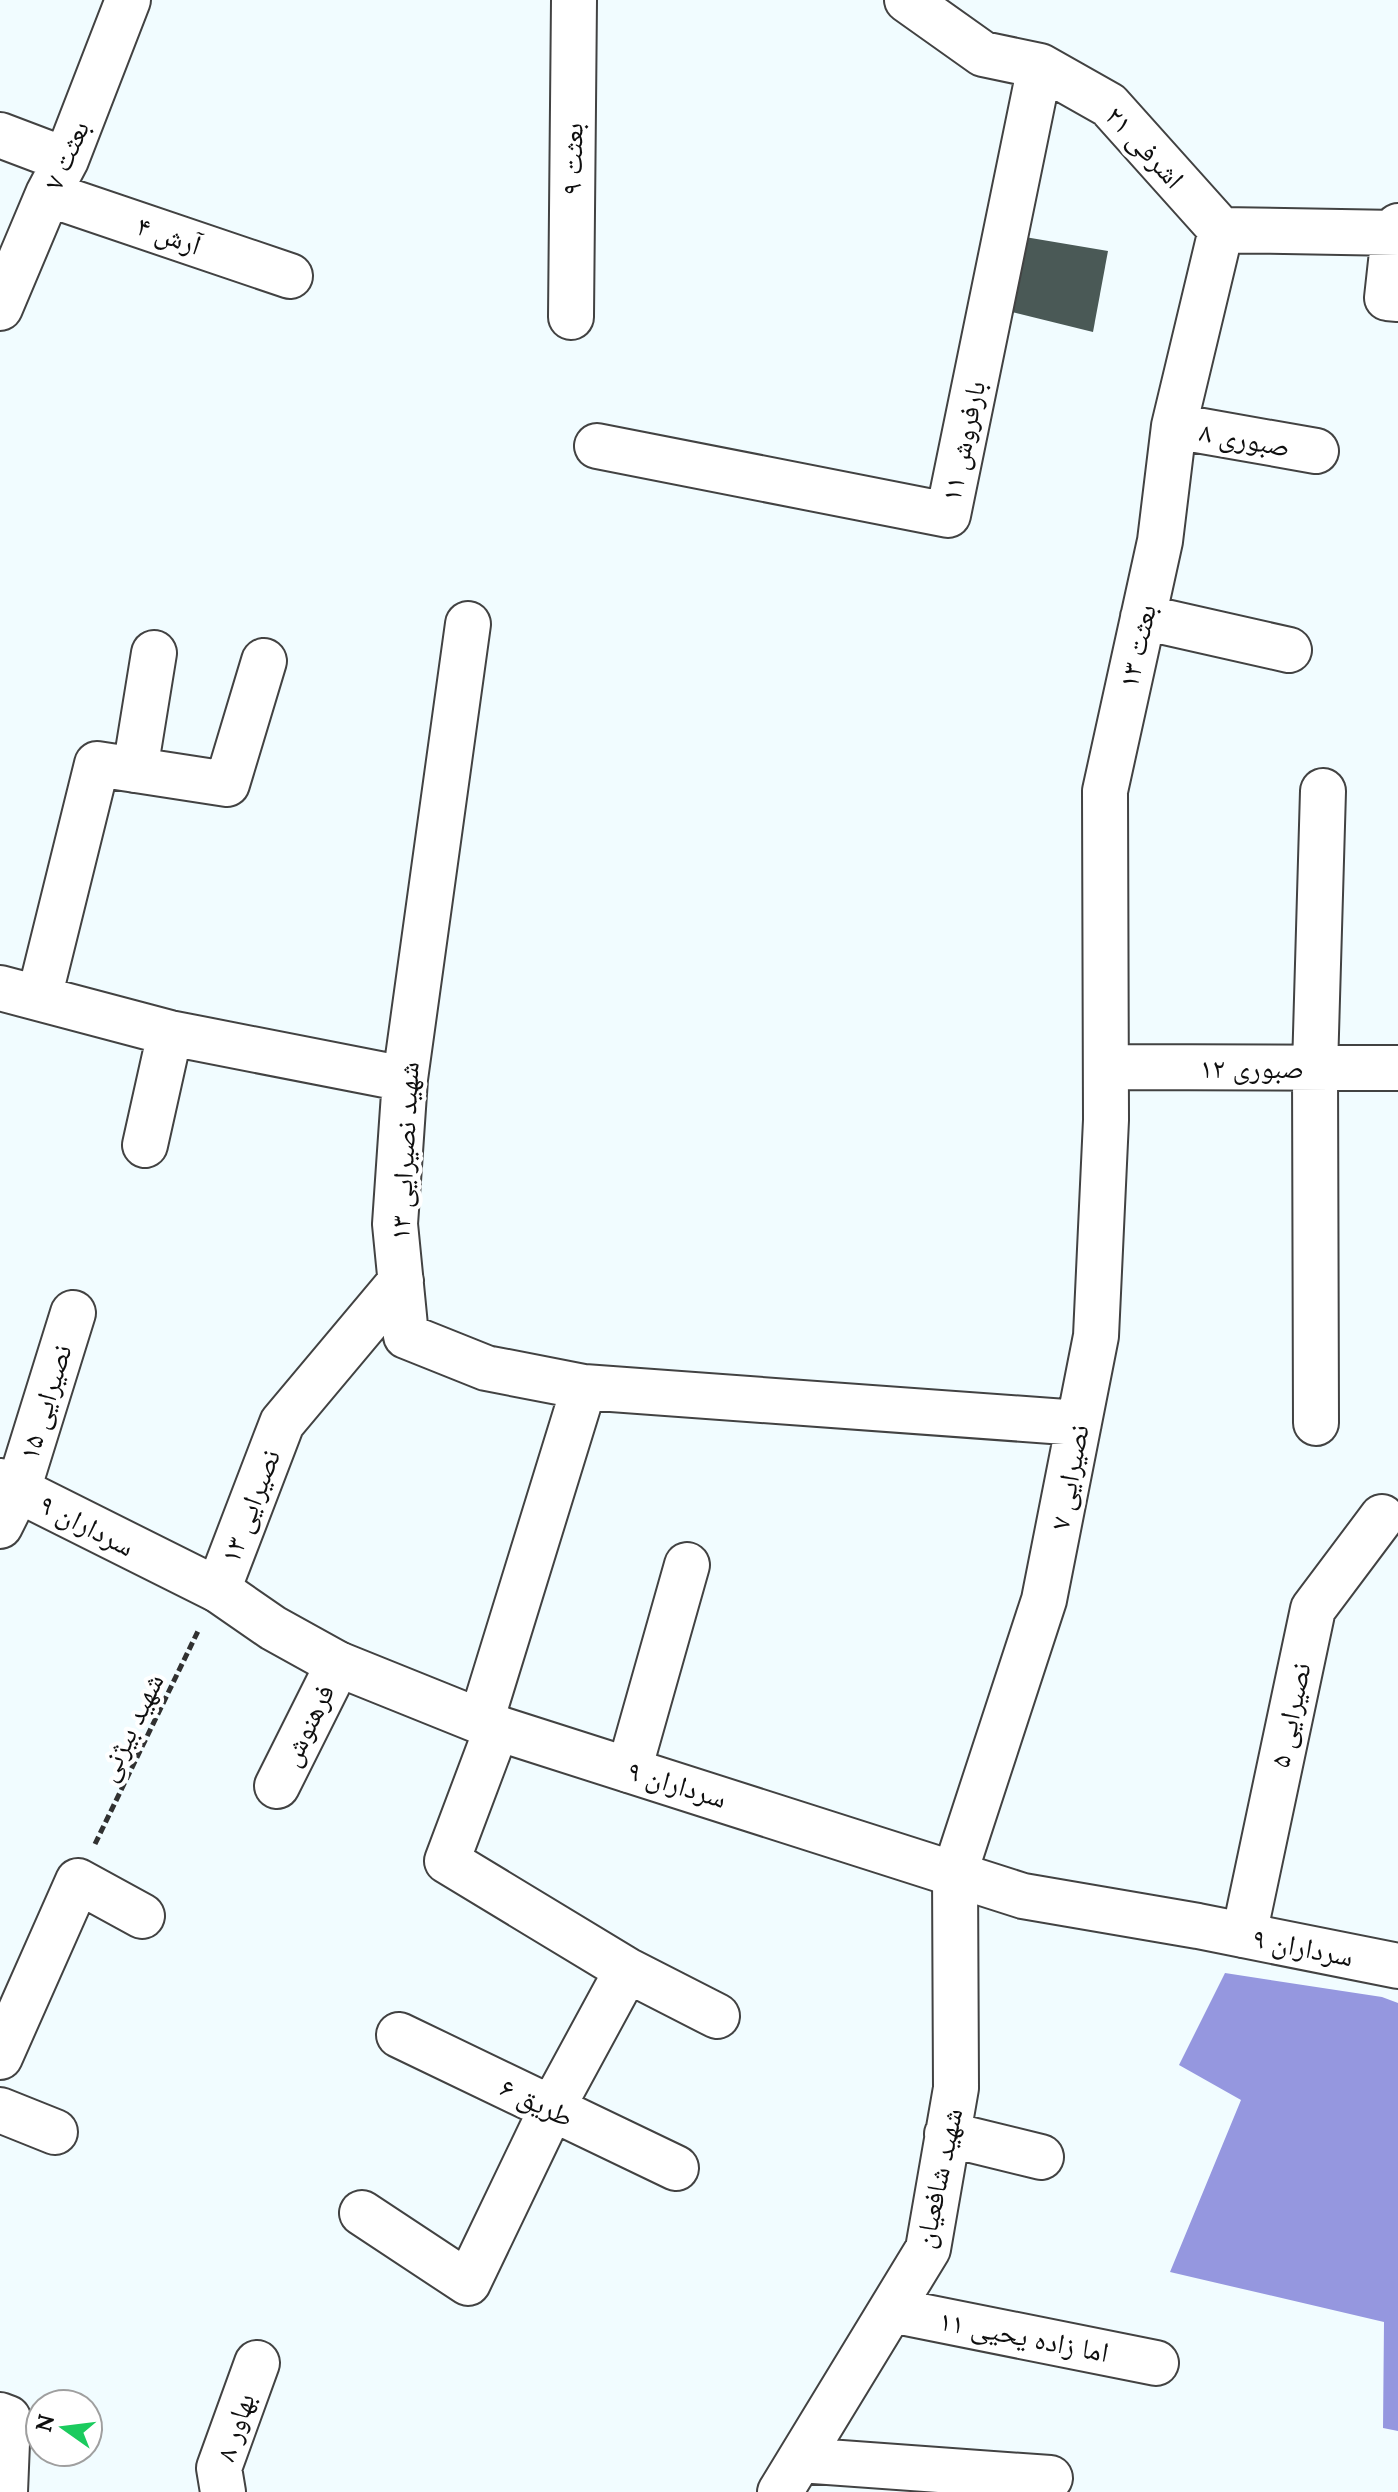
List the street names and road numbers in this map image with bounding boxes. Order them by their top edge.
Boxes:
street label: اشرفی ۲۱ [1098,98,1192,196]
street label: بعثت ۷ [35,115,97,195]
street label: بعثت ۹ [553,123,591,195]
street label: آرش ۴ [132,207,207,263]
street label: بارفروش ۱۱ [933,377,993,505]
street label: صبوری ۸ [1197,413,1293,465]
street label: بعثت ۱۳ [1110,601,1164,691]
street label: صبوری ۱۲ [1200,1050,1304,1086]
street label: شهید نصیرایی ۱۳ [381,1061,427,1241]
street label: نصیرایی ۱۵ [10,1340,80,1464]
street label: نصیرایی ۷ [1041,1421,1097,1533]
street label: نصیرایی ۱۳ [212,1444,288,1568]
street label: سرداران ۹ [33,1486,141,1564]
street label: نصیرایی ۵ [1261,1659,1319,1771]
street label: شهید بیژنی [88,1667,172,1787]
street label: فرهنوش [272,1678,342,1772]
street label: سرداران ۹ [623,1752,731,1816]
street label: سرداران ۹ [1250,1920,1356,1974]
street label: طریق ۶ [494,2069,580,2135]
street label: شهید شافعیان [906,2105,970,2251]
street label: اما زاده یحیی ۱۱ [936,2302,1112,2370]
street label: بهاور ۸ [207,2388,263,2466]

